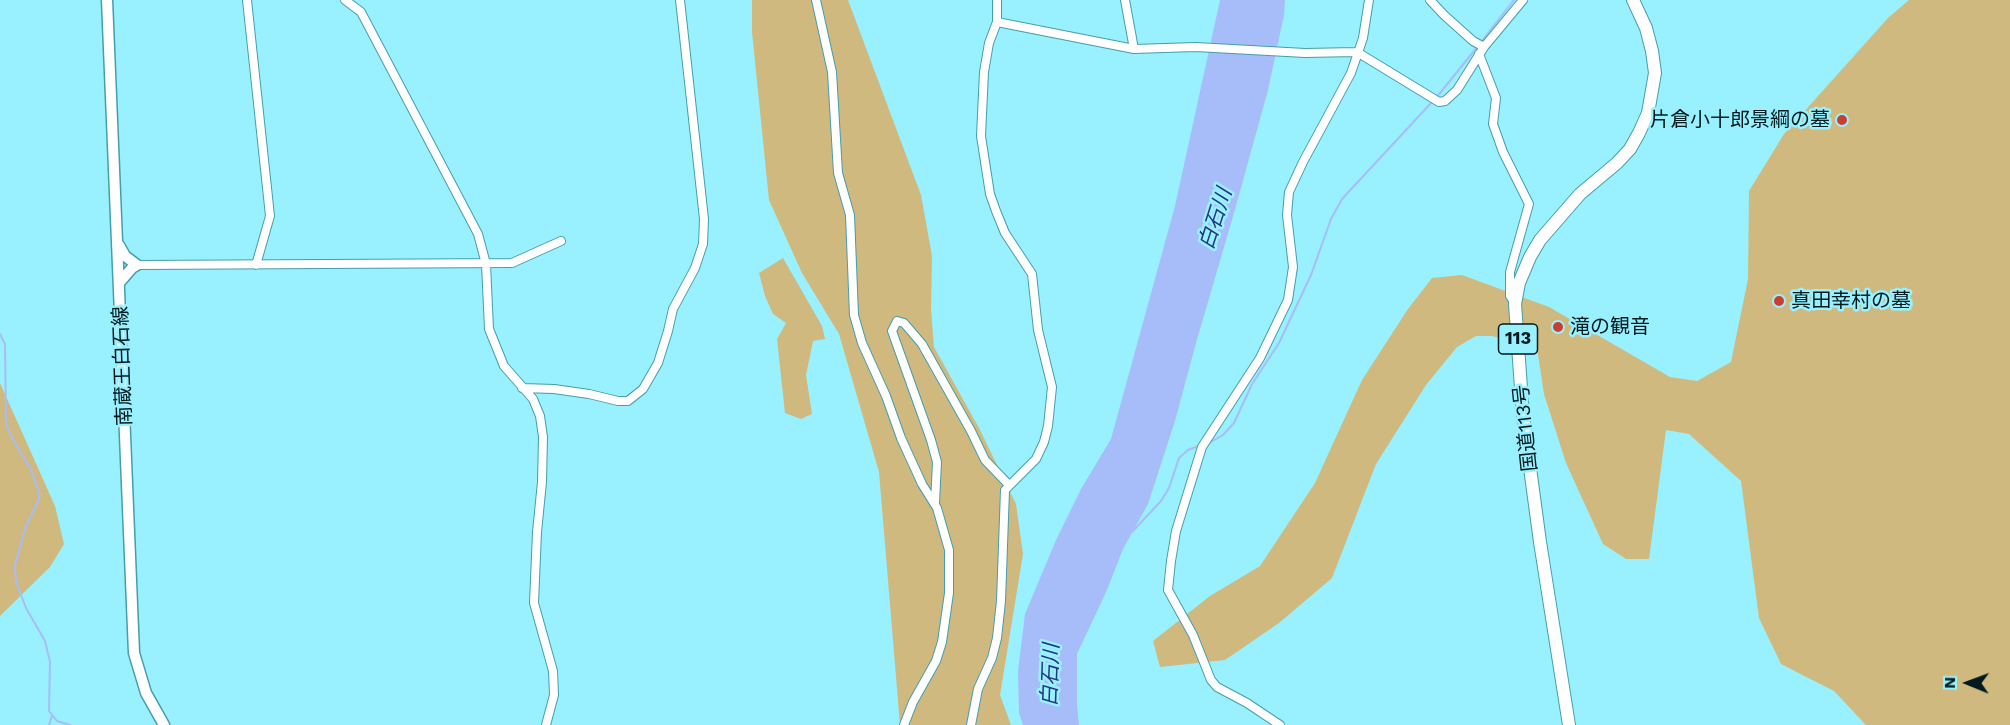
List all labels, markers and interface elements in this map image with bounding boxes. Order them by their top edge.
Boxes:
place label: 片倉小十郎景綱の墓 [1650,108,1830,132]
marker: 片倉小十郎景綱の墓 [1835,113,1849,127]
water label: 白石川 [1194,185,1238,253]
place label: 真田幸村の墓 [1791,289,1911,313]
marker: 真田幸村の墓 [1772,294,1786,308]
street label: 南蔵王白石線 [109,306,137,426]
place label: 滝の観音 [1570,315,1650,339]
marker: 滝の観音 [1551,320,1565,334]
road number: 113 [1498,324,1538,354]
street label: 国道113号 [1510,383,1542,473]
water label: 白石川 [1037,643,1065,707]
north arrow [1938,653,1998,713]
text: N [1940,677,1959,689]

